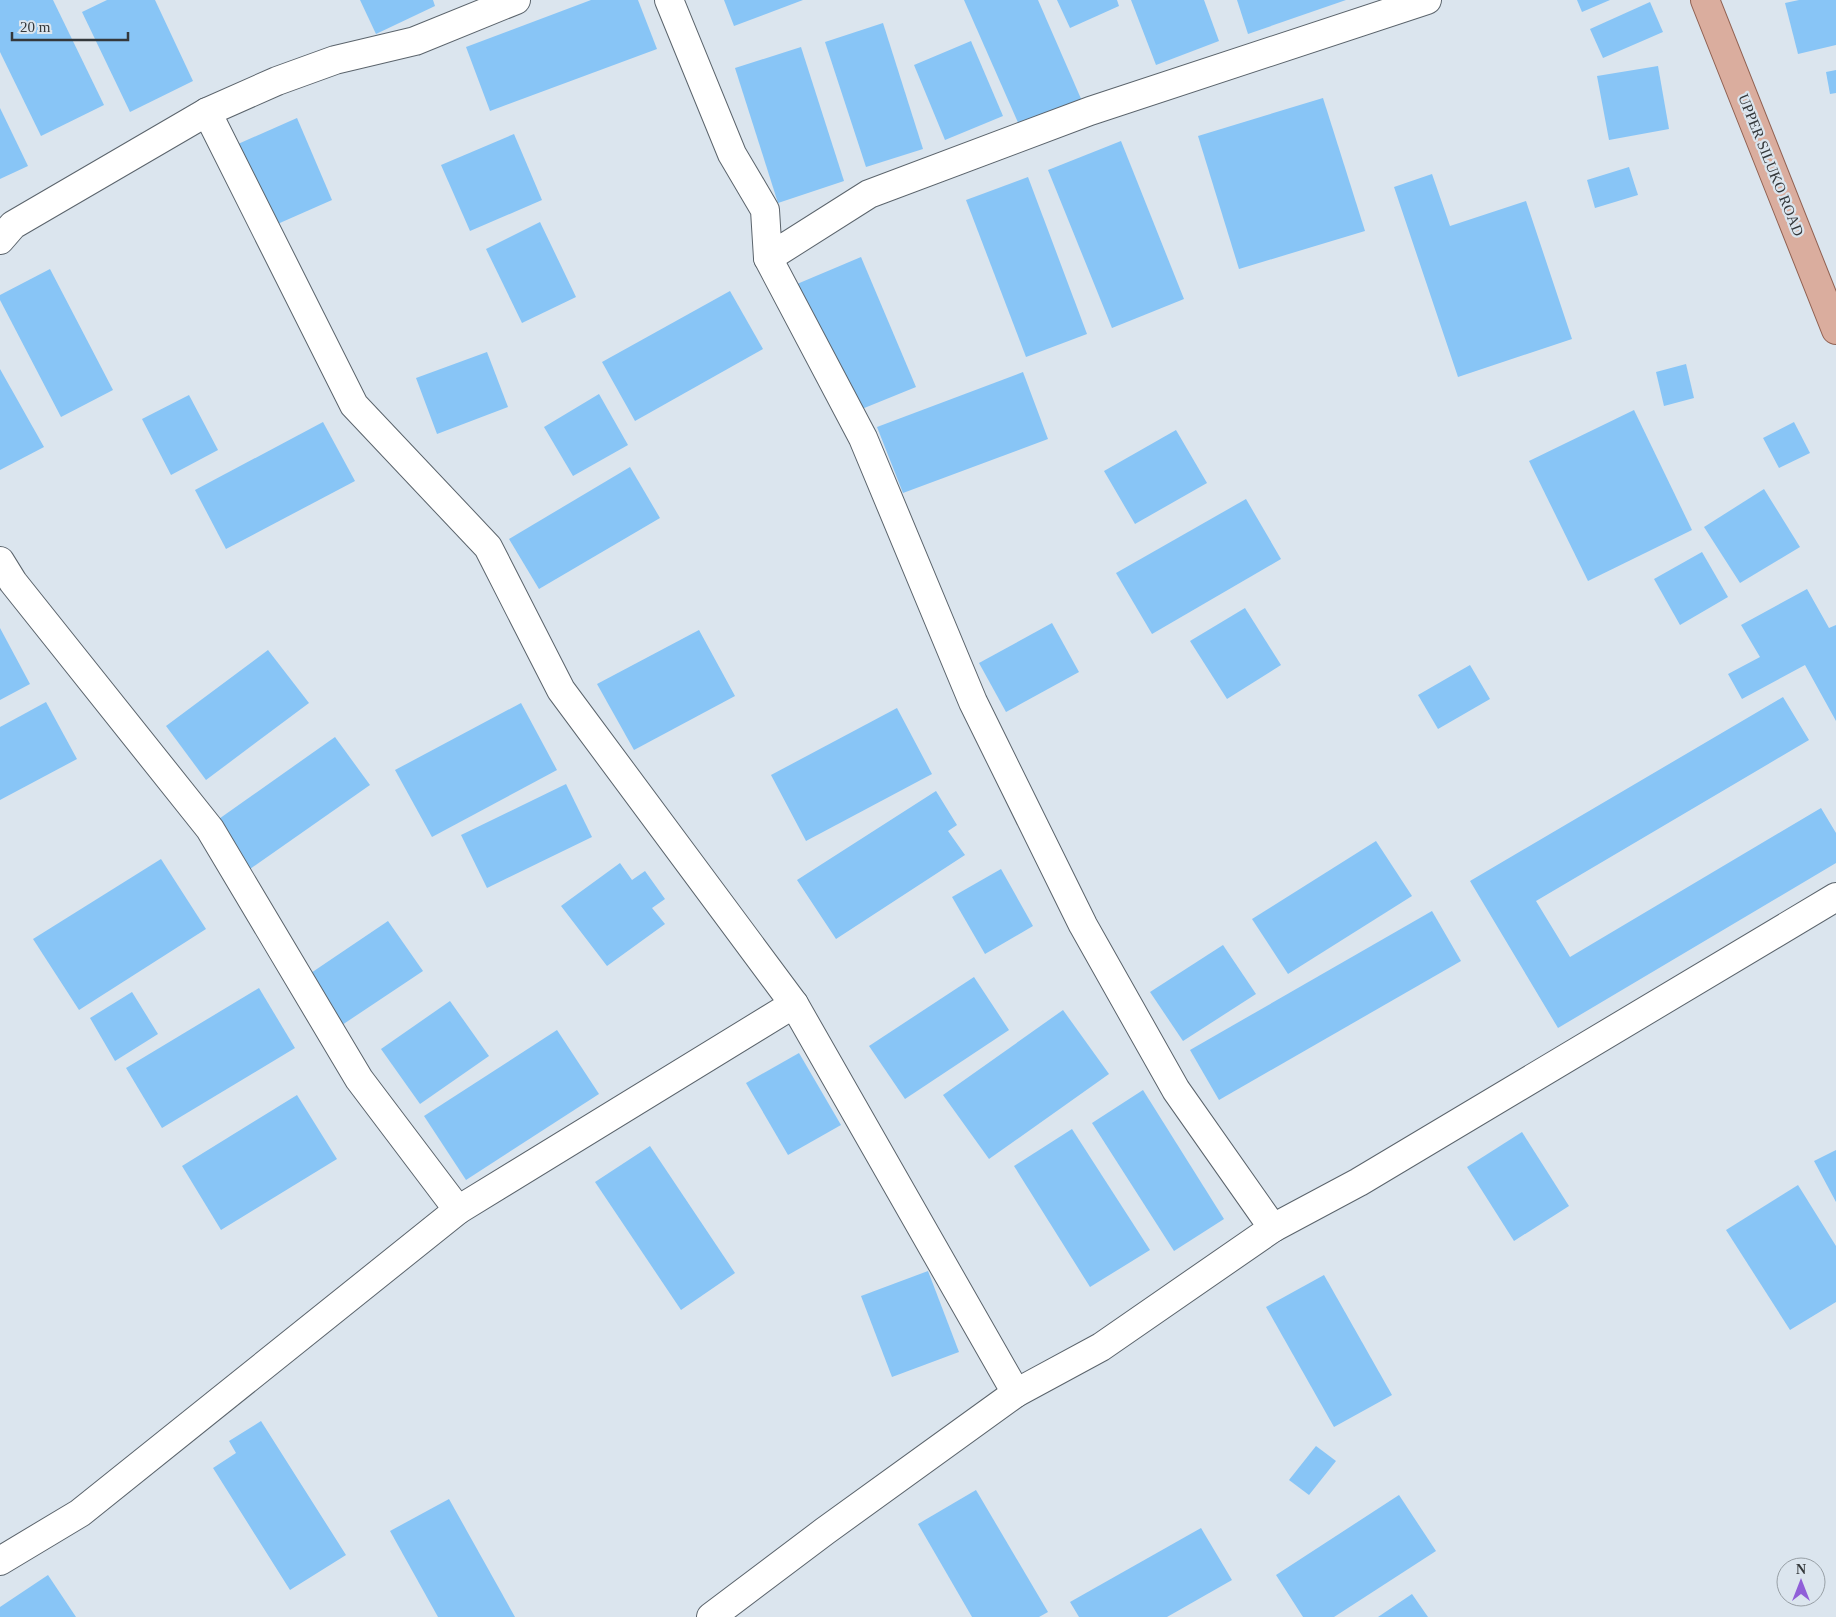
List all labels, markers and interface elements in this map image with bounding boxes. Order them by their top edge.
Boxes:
scale bar [12,10,129,42]
text: 20 m [20,19,51,35]
street label: UPPER SILUKO ROAD [1735,92,1807,238]
north arrow [1776,1557,1826,1607]
text: N [1796,1562,1806,1577]

